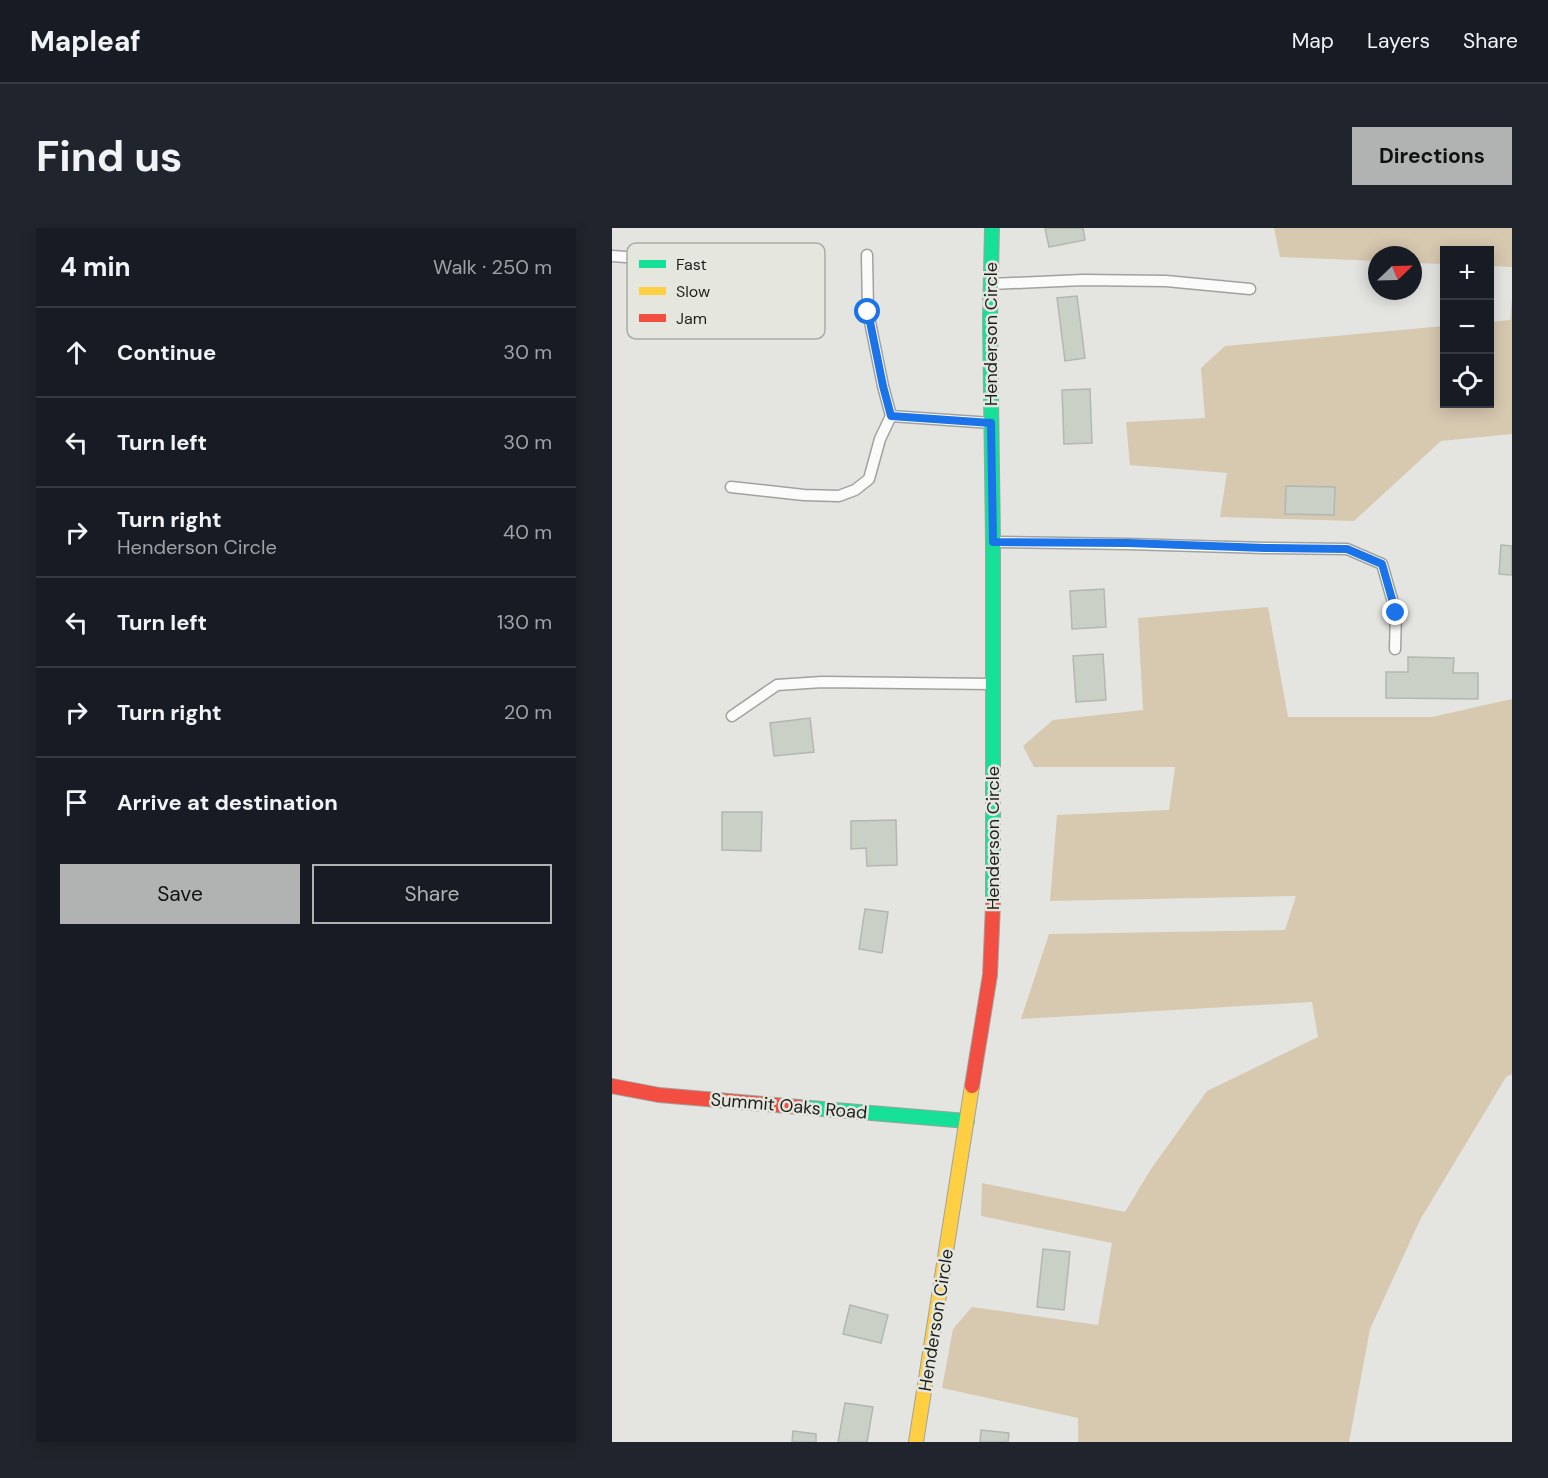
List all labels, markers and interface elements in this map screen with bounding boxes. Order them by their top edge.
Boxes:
text: Mapleaf [30,23,141,60]
text: Map [1292,27,1334,55]
text: Layers [1367,27,1430,55]
text: Share [1463,27,1518,55]
button: Directions [1352,127,1512,185]
text: Find us [36,129,182,184]
legend [627,243,825,339]
north arrow [1368,246,1422,300]
map controls [1440,246,1494,408]
button: + [1440,246,1494,300]
text: 4 min [60,250,131,284]
text: Walk · 250 m [433,254,552,280]
text: Fast [676,254,707,275]
street label: Henderson Circle [979,262,1003,406]
text: Slow [676,281,710,302]
route start [854,298,880,324]
button: − [1440,300,1494,354]
text: Jam [676,308,707,329]
icon: ahead [60,336,93,369]
text: Continue [117,338,216,367]
text: 30 m [503,339,552,365]
button: locate [1440,354,1494,408]
icon: left [60,426,93,459]
text: Turn left [117,428,207,457]
text: 30 m [503,429,552,455]
text: Turn right [117,505,222,534]
icon: right [60,516,93,549]
text: 40 m [503,519,552,545]
text: Henderson Circle [117,534,277,560]
route end [1382,599,1408,625]
icon: left [60,606,93,639]
text: Turn left [117,608,207,637]
text: 130 m [497,609,552,635]
icon: right [60,696,93,729]
text: Turn right [117,698,222,727]
text: 20 m [504,699,552,725]
street label: Henderson Circle [981,766,1005,910]
icon: arrive [60,786,93,819]
text: Arrive at destination [117,788,338,817]
button: Save [60,864,300,924]
button: Share [312,864,552,924]
street label: Summit Oaks Road [710,1087,868,1125]
street label: Henderson Circle [913,1247,959,1393]

